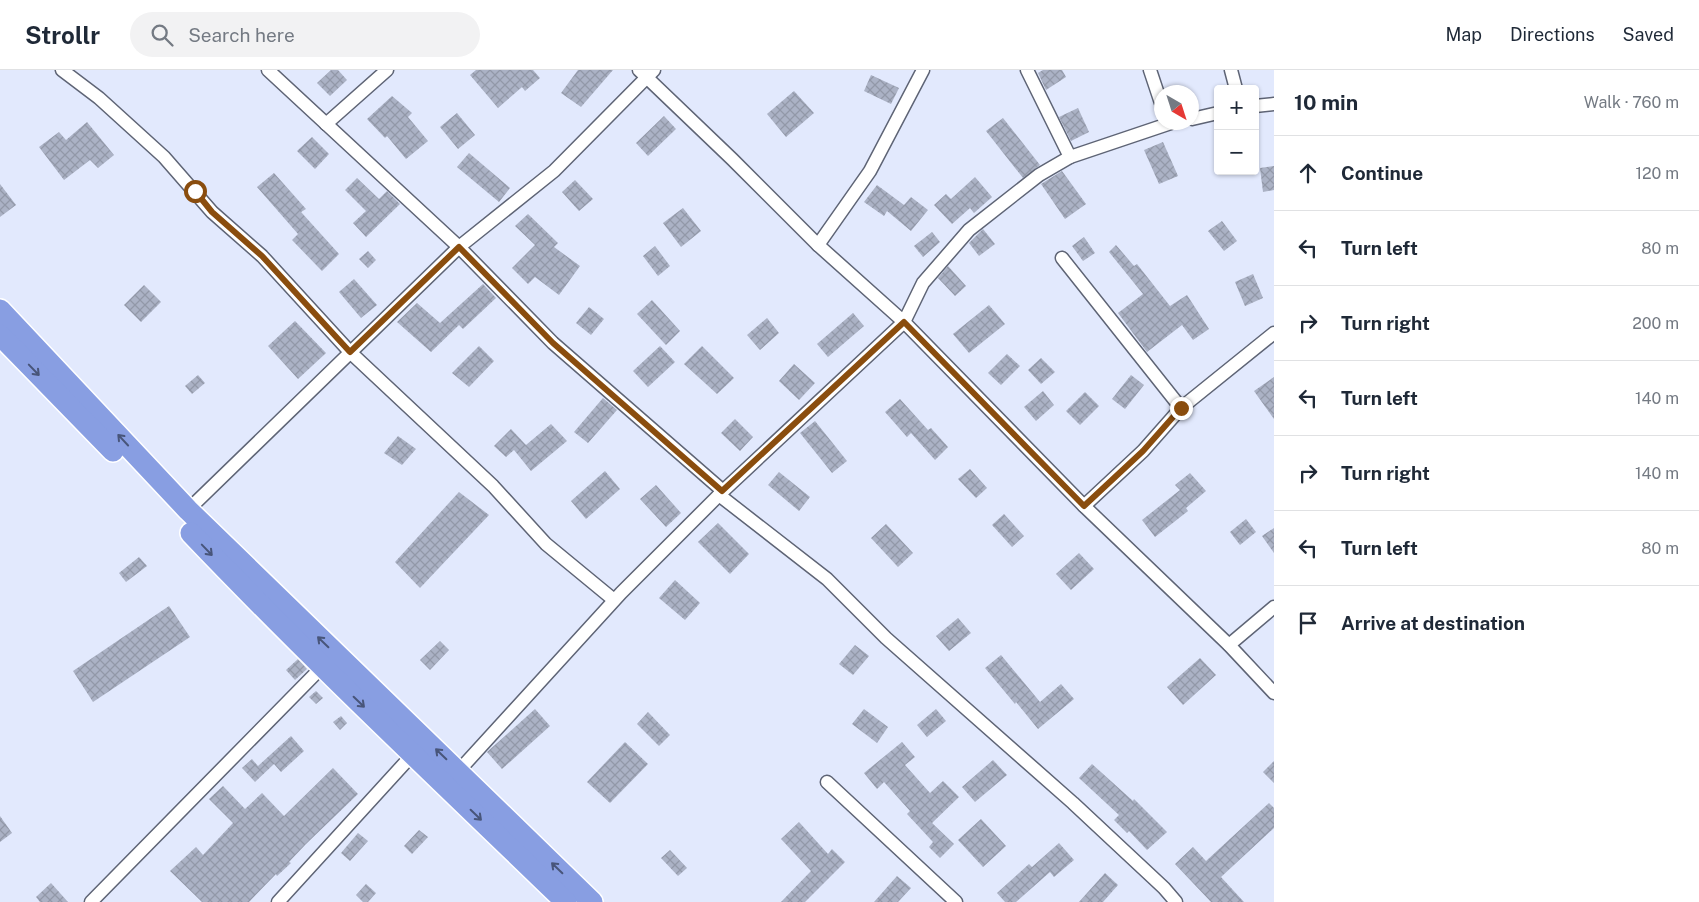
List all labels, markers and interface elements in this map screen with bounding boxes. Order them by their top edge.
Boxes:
search box [130,12,480,57]
text: Strollr [25,21,100,49]
icon: search [148,21,176,49]
text: Search here [188,24,295,46]
text: Map [1445,24,1482,45]
text: Directions [1510,24,1595,45]
text: Saved [1623,24,1674,45]
north arrow [1154,85,1199,130]
map controls [1214,85,1259,175]
button: + [1214,85,1259,130]
text: 10 min [1294,90,1358,115]
text: Walk · 760 m [1584,93,1679,112]
button: − [1214,130,1259,175]
icon: ahead [1294,159,1322,187]
text: Continue [1341,162,1423,184]
text: 120 m [1635,164,1679,183]
route start [184,180,207,203]
icon: left [1294,234,1322,262]
text: Turn left [1341,237,1418,259]
text: 80 m [1641,239,1679,258]
icon: right [1294,309,1322,337]
text: Turn right [1341,312,1430,334]
text: 200 m [1632,314,1679,333]
one-way arrow [28,363,40,376]
icon: left [1294,384,1322,412]
text: Turn left [1341,387,1418,409]
text: 140 m [1635,389,1679,408]
route end [1170,397,1193,420]
one-way arrow [117,434,129,447]
icon: right [1294,459,1322,487]
text: Turn right [1341,462,1430,484]
text: 140 m [1635,464,1679,483]
icon: left [1294,534,1322,562]
text: Turn left [1341,537,1418,559]
text: 80 m [1641,539,1679,558]
one-way arrow [201,544,213,556]
icon: arrive [1294,609,1322,637]
text: Arrive at destination [1341,612,1525,634]
one-way arrow [317,636,330,648]
one-way arrow [353,696,366,708]
one-way arrow [435,748,447,760]
one-way arrow [470,809,483,821]
one-way arrow [551,862,564,874]

